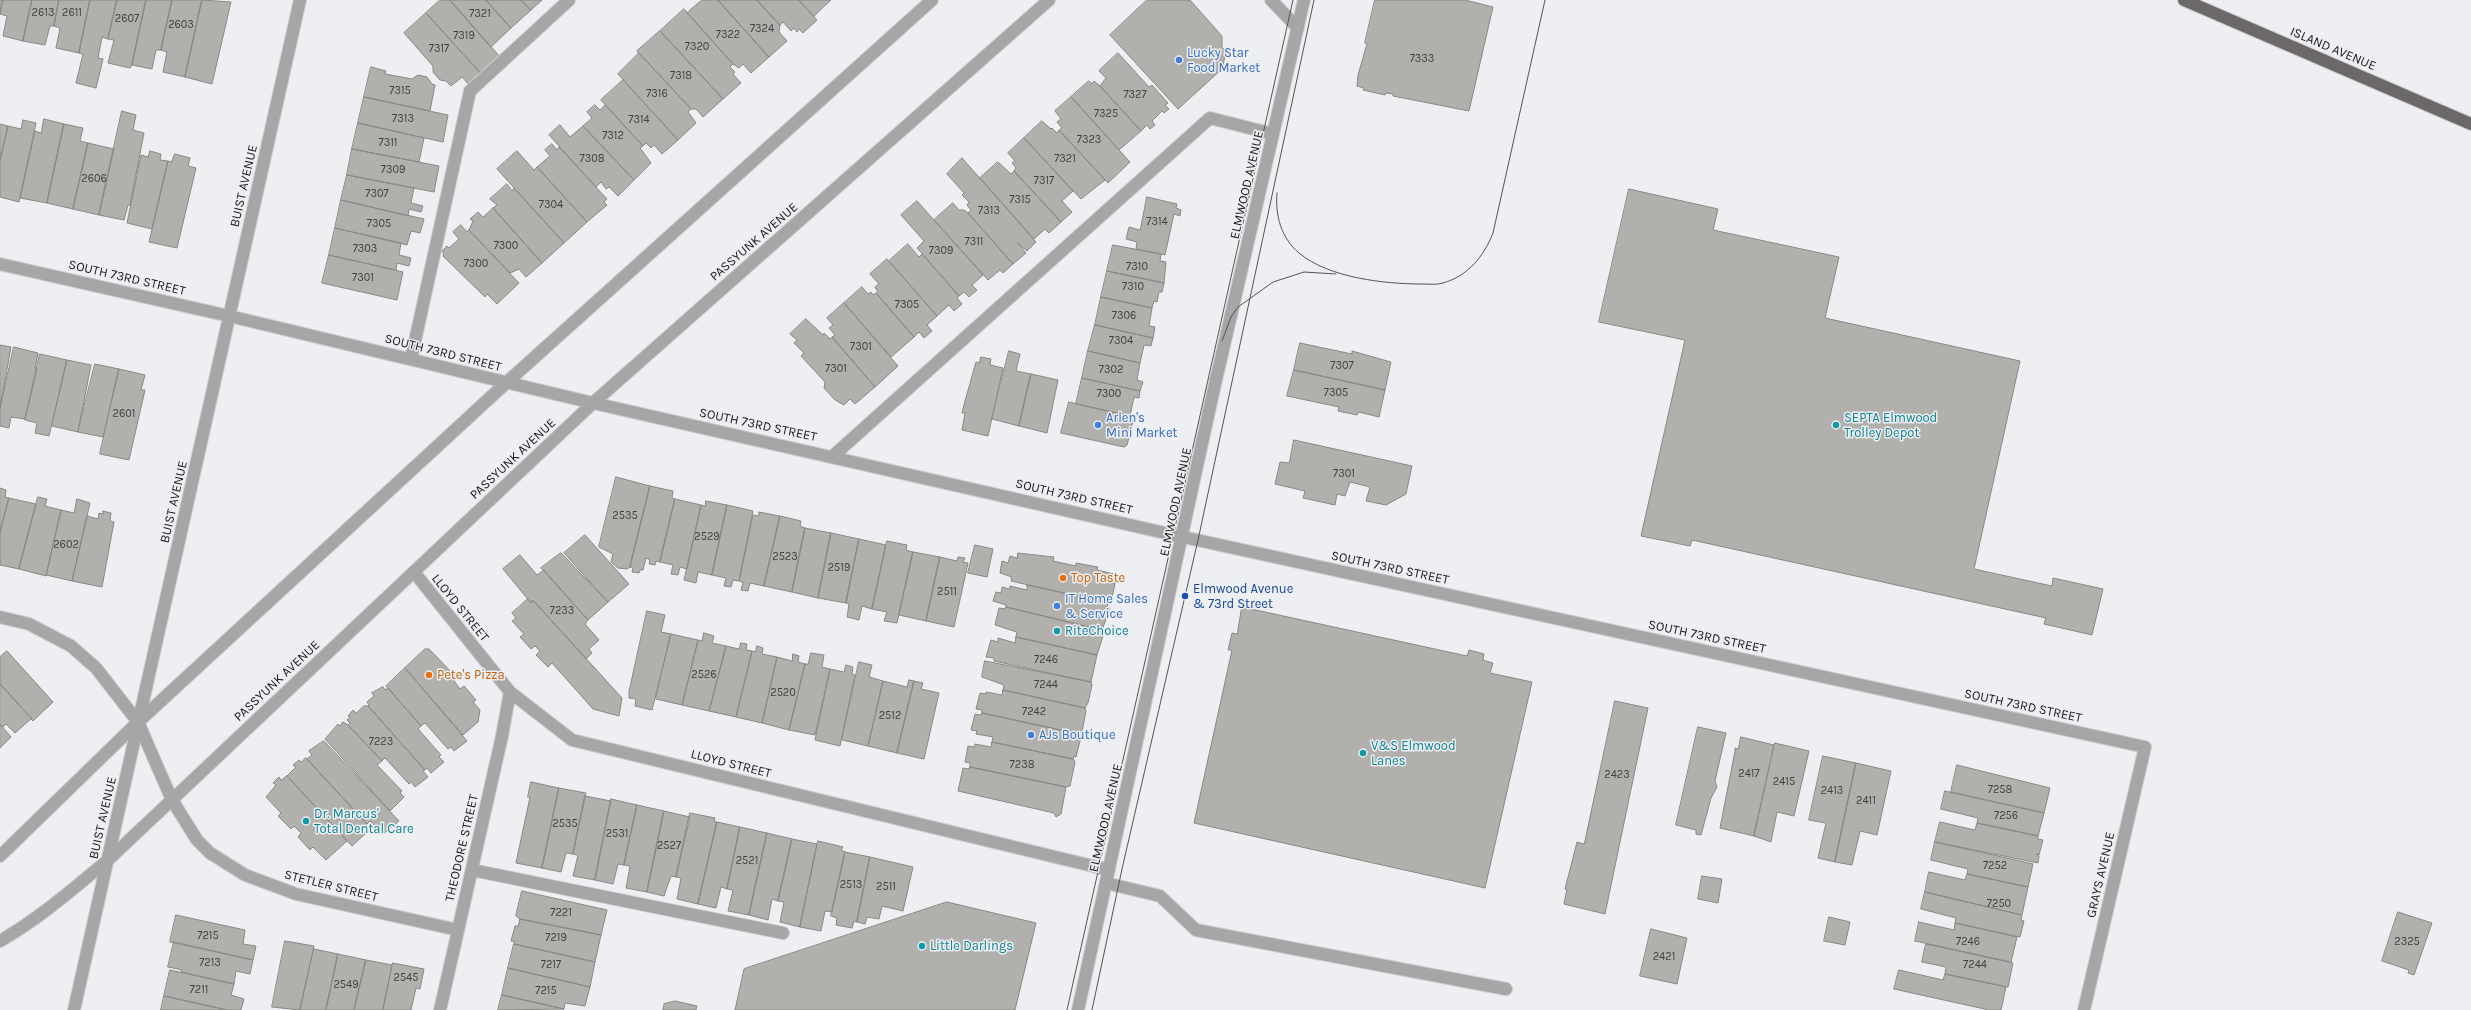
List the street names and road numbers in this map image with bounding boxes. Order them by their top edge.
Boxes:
street label: ISLAND AVENUE [2288,24,2378,74]
street label: ELMWOOD AVENUE [1227,129,1267,241]
street label: BUIST AVENUE [227,143,261,229]
street label: PASSYUNK AVENUE [707,200,801,284]
street label: SOUTH 73RD STREET [67,257,187,299]
street label: SOUTH 73RD STREET [383,331,503,375]
street label: SOUTH 73RD STREET [698,405,818,445]
street label: PASSYUNK AVENUE [467,415,559,503]
street label: ELMWOOD AVENUE [1157,446,1195,558]
street label: BUIST AVENUE [157,459,191,545]
street label: SOUTH 73RD STREET [1014,476,1134,518]
street label: SOUTH 73RD STREET [1330,548,1450,588]
street label: LLOYD STREET [428,571,492,645]
street label: SOUTH 73RD STREET [1647,617,1767,657]
street label: PASSYUNK AVENUE [231,637,323,725]
street label: SOUTH 73RD STREET [1963,686,2083,726]
street label: LLOYD STREET [689,746,773,782]
street label: ELMWOOD AVENUE [1086,762,1126,874]
street label: BUIST AVENUE [86,775,120,861]
street label: THEODORE STREET [442,793,482,903]
street label: GRAYS AVENUE [2084,831,2118,919]
street label: STETLER STREET [283,867,379,905]

